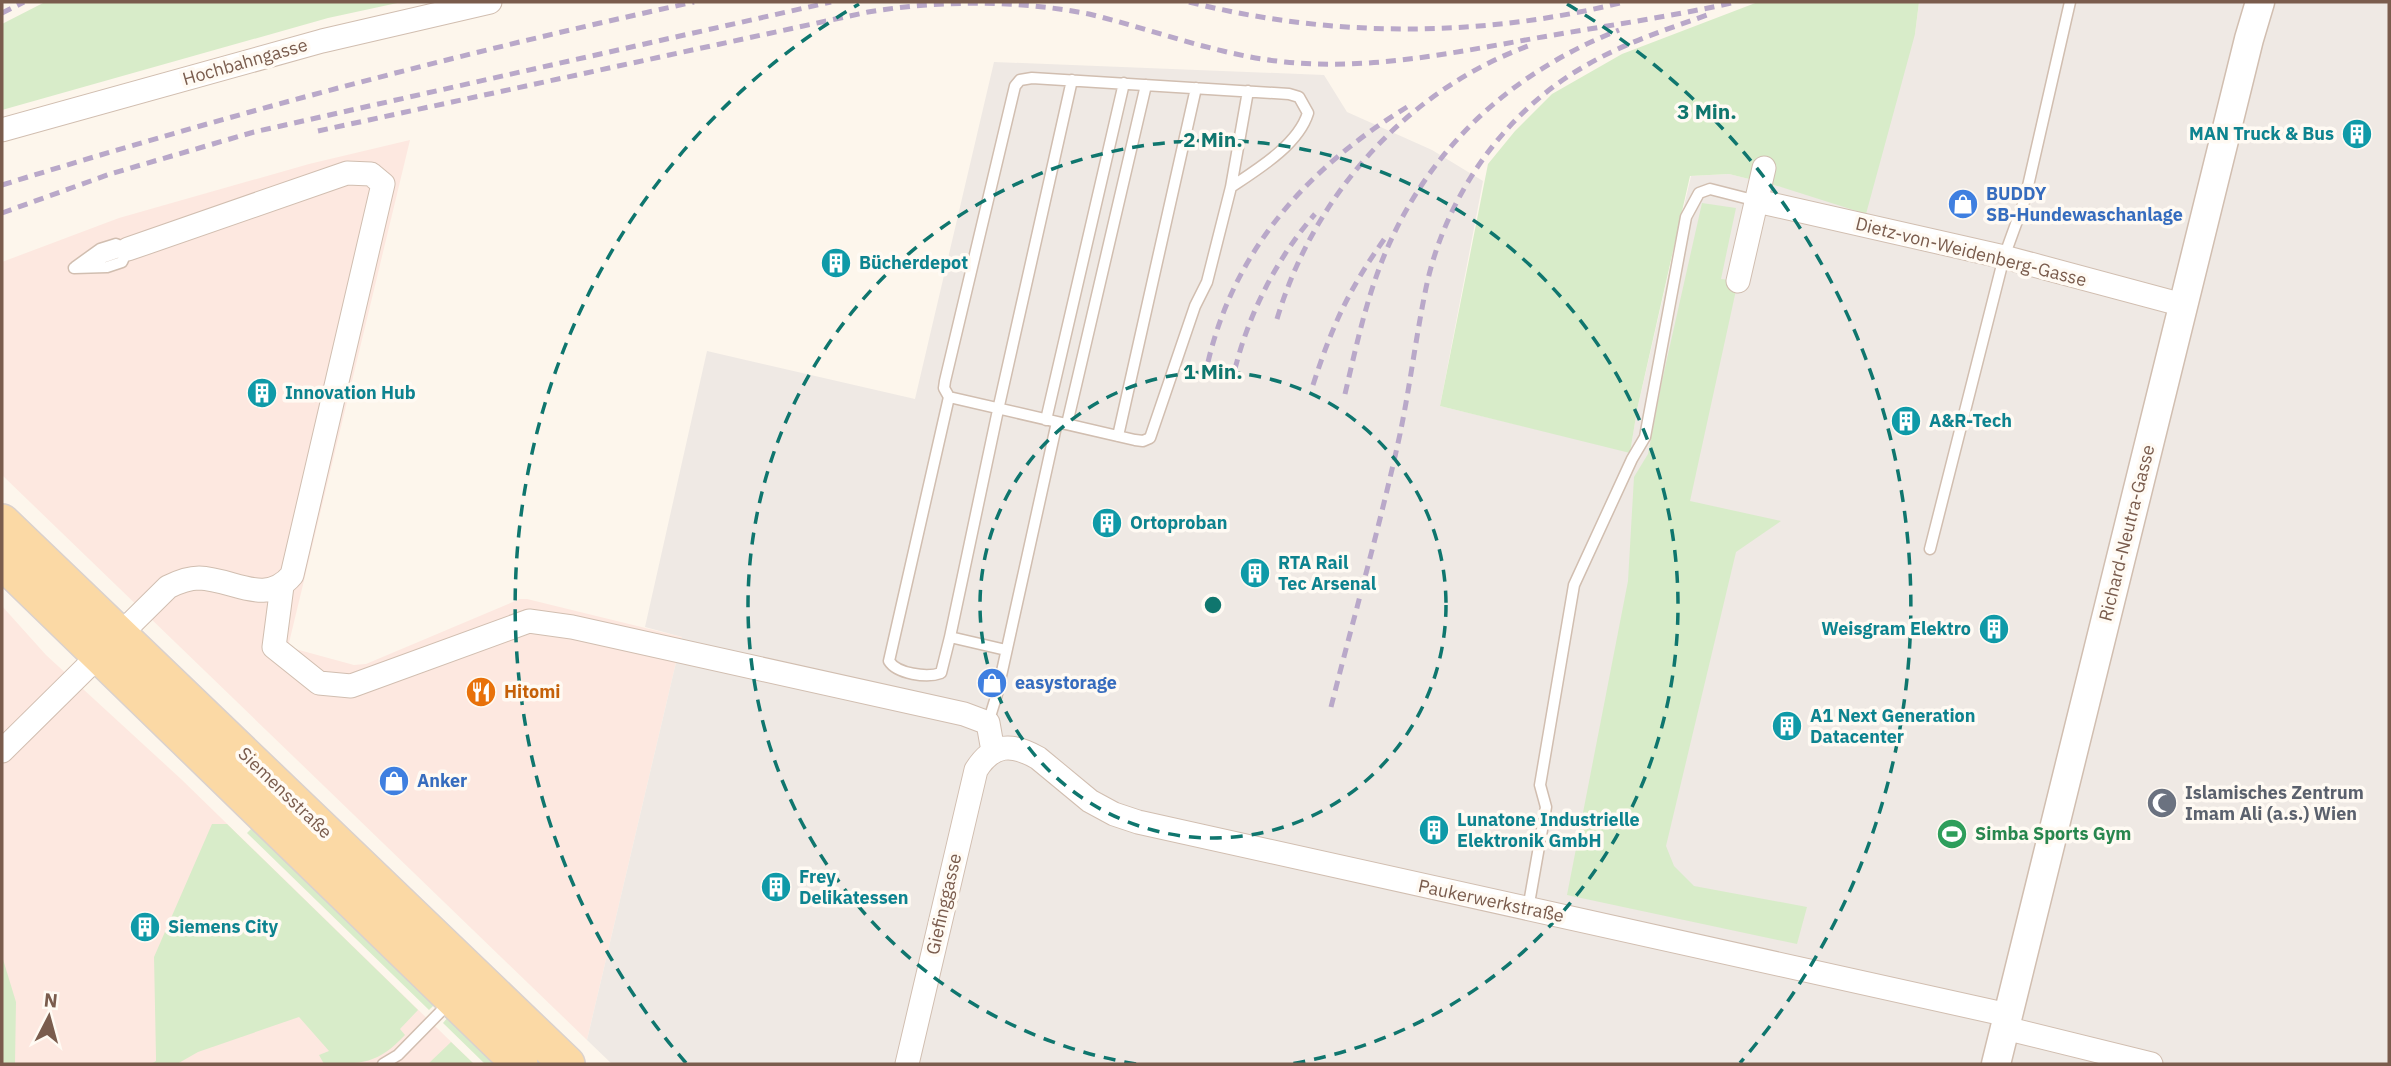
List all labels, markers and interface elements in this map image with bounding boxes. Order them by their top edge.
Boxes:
street label: Hochbahngasse [180,33,310,90]
text: 3 Min. [1677,97,1737,125]
building icon: MAN Truck & Bus [2340,117,2374,151]
place label: MAN Truck & Bus [2189,122,2334,145]
text: 2 Min. [1183,125,1243,153]
place label: BUDDY SB-Hundewaschanlage [1986,182,2183,226]
shop icon: BUDDY SB-Hundewaschanlage [1946,187,1980,221]
street label: Dietz-von-Weidenberg-Gasse [1853,212,2089,291]
building icon: Bücherdepot [819,246,853,280]
place label: Bücherdepot [859,251,968,274]
text: 1 Min. [1183,357,1243,385]
building icon: Innovation Hub [245,376,279,410]
place label: Innovation Hub [285,381,416,404]
building icon: A&R-Tech [1889,404,1923,438]
place label: A&R-Tech [1929,409,2012,432]
street label: Richard-Neutra-Gasse [2093,442,2160,624]
building icon: Ortoproban [1090,506,1124,540]
place label: Ortoproban [1130,511,1227,534]
place label: RTA Rail Tec Arsenal [1278,551,1377,595]
building icon: RTA Rail Tec Arsenal [1238,556,1272,590]
centre of rings [1201,593,1225,617]
building icon: Weisgram Elektro [1977,612,2011,646]
place label: Weisgram Elektro [1821,617,1971,640]
shop icon: easystorage [975,666,1009,700]
place label: easystorage [1015,671,1117,694]
restaurant icon: Hitomi [464,675,498,709]
place label: Hitomi [504,680,560,703]
place label: A1 Next Generation Datacenter [1810,704,1975,748]
building icon: A1 Next Generation Datacenter [1770,709,1804,743]
street label: Siemensstraße [234,742,337,843]
shop icon: Anker [377,764,411,798]
place label: Anker [417,769,467,792]
place label: Islamisches Zentrum Imam Ali (a.s.) Wien [2185,781,2364,825]
mosque icon: Islamisches Zentrum Imam Ali (a.s.) Wien [2145,786,2179,820]
place label: Lunatone Industrielle Elektronik GmbH [1457,808,1640,852]
building icon: Lunatone Industrielle Elektronik GmbH [1417,813,1451,847]
sports icon: Simba Sports Gym [1935,817,1969,851]
place label: Simba Sports Gym [1975,822,2131,845]
street label: Giefinggasse [921,851,966,957]
place label: Frey Delikatessen [799,865,909,909]
building icon: Frey Delikatessen [759,870,793,904]
street label: Paukerwerkstraße [1416,874,1566,927]
building icon: Siemens City [128,910,162,944]
place label: Siemens City [168,915,279,938]
north arrow [14,982,84,1052]
text: N [43,987,59,1013]

